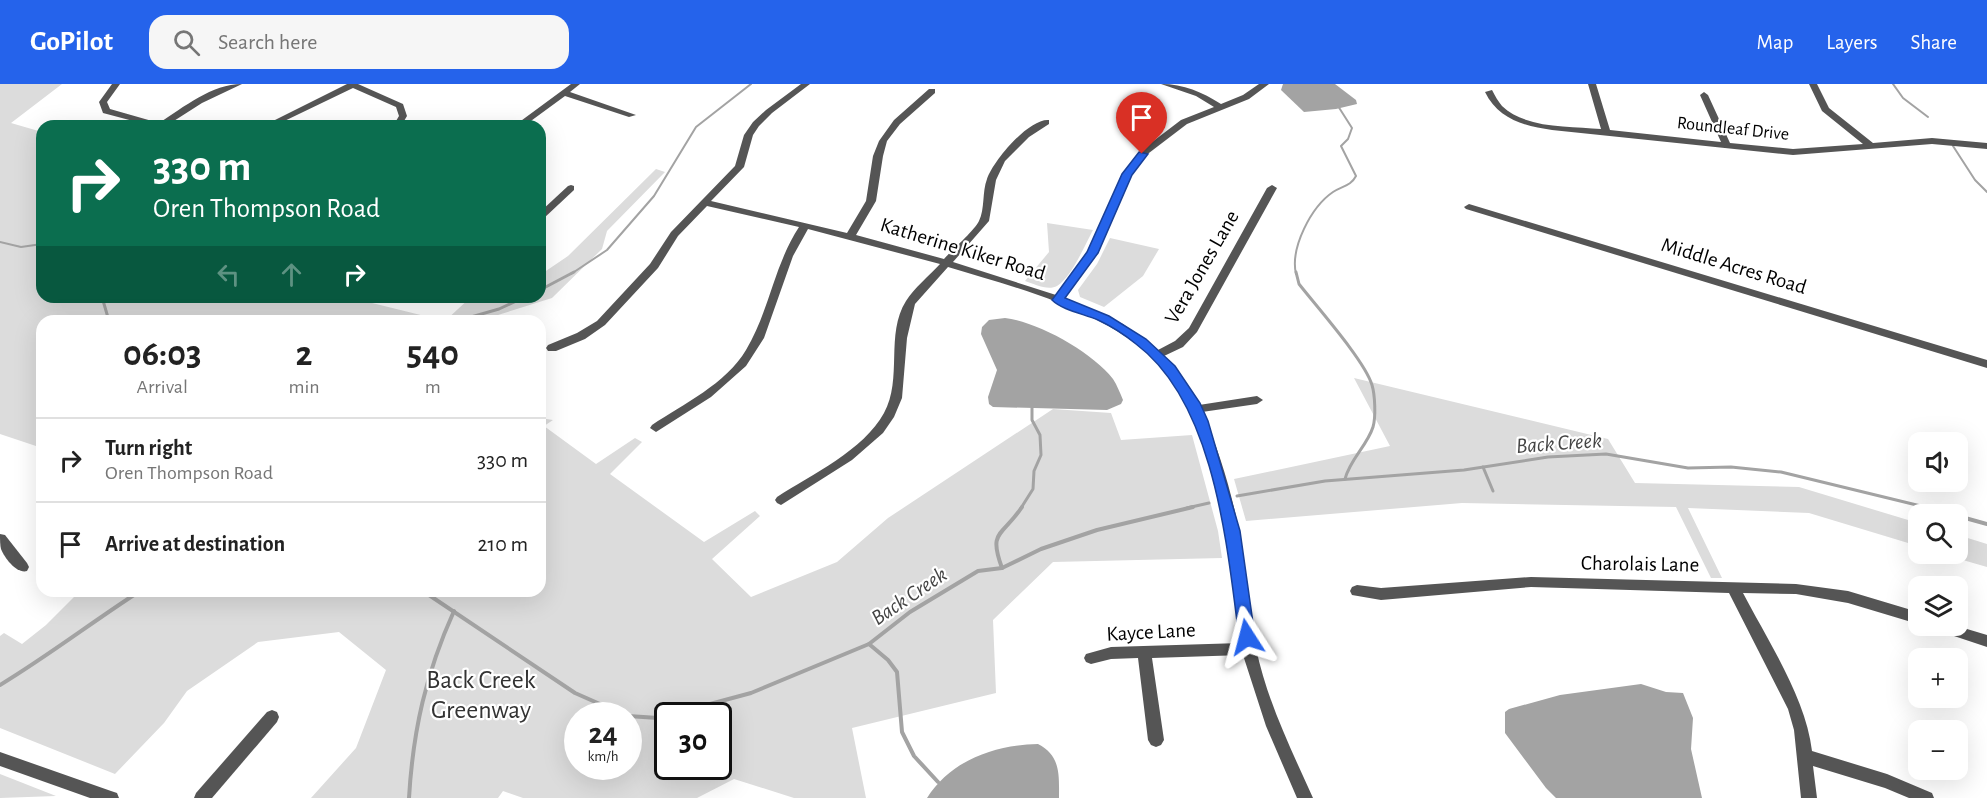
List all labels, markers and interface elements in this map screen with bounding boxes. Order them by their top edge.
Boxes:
search box [149,15,569,69]
icon: search [170,26,203,59]
text: GoPilot [30,28,113,56]
text: Search here [218,31,318,53]
text: Map [1757,32,1793,53]
text: Layers [1826,32,1877,53]
text: Share [1910,32,1957,53]
pin [1116,92,1167,154]
icon: arrive [1125,101,1158,134]
street label: Roundleaf Drive [1676,114,1790,144]
icon: right [54,144,132,222]
text: 330 m [153,146,251,188]
text: Oren Thompson Road [153,195,380,222]
street label: Vera Jones Lane [1161,207,1243,327]
street label: Katherine Kiker Road [878,214,1048,284]
street label: Middle Acres Road [1659,234,1809,298]
icon: left [212,258,245,291]
icon: ahead [275,258,308,291]
icon: right [338,258,371,291]
text: 06:03 [123,336,202,372]
text: 2 [296,336,313,372]
text: 540 [407,336,459,372]
text: Arrival [137,377,188,397]
text: min [289,377,320,397]
text: m [425,377,441,397]
water label: Back Creek [1515,429,1603,457]
map controls [1908,432,1968,780]
button: sound [1908,432,1968,492]
text: Turn right [105,437,192,459]
icon: right [54,444,87,477]
text: 330 m [477,449,528,471]
text: Oren Thompson Road [105,463,273,483]
button: search [1908,504,1968,564]
icon: arrive [54,528,87,561]
text: Arrive at destination [105,533,285,555]
text: 210 m [478,533,528,555]
street label: Charolais Lane [1581,552,1699,576]
water label: Back Creek [867,563,951,629]
button: layers [1908,576,1968,636]
position arrow [1215,605,1279,669]
street label: Kayce Lane [1106,619,1196,645]
button: + [1908,648,1968,708]
park label: Back Creek Greenway [426,667,536,723]
speed limit sign: 30 [654,702,732,780]
text: 24 [588,719,618,749]
button: − [1908,720,1968,780]
text: km/h [588,749,618,764]

